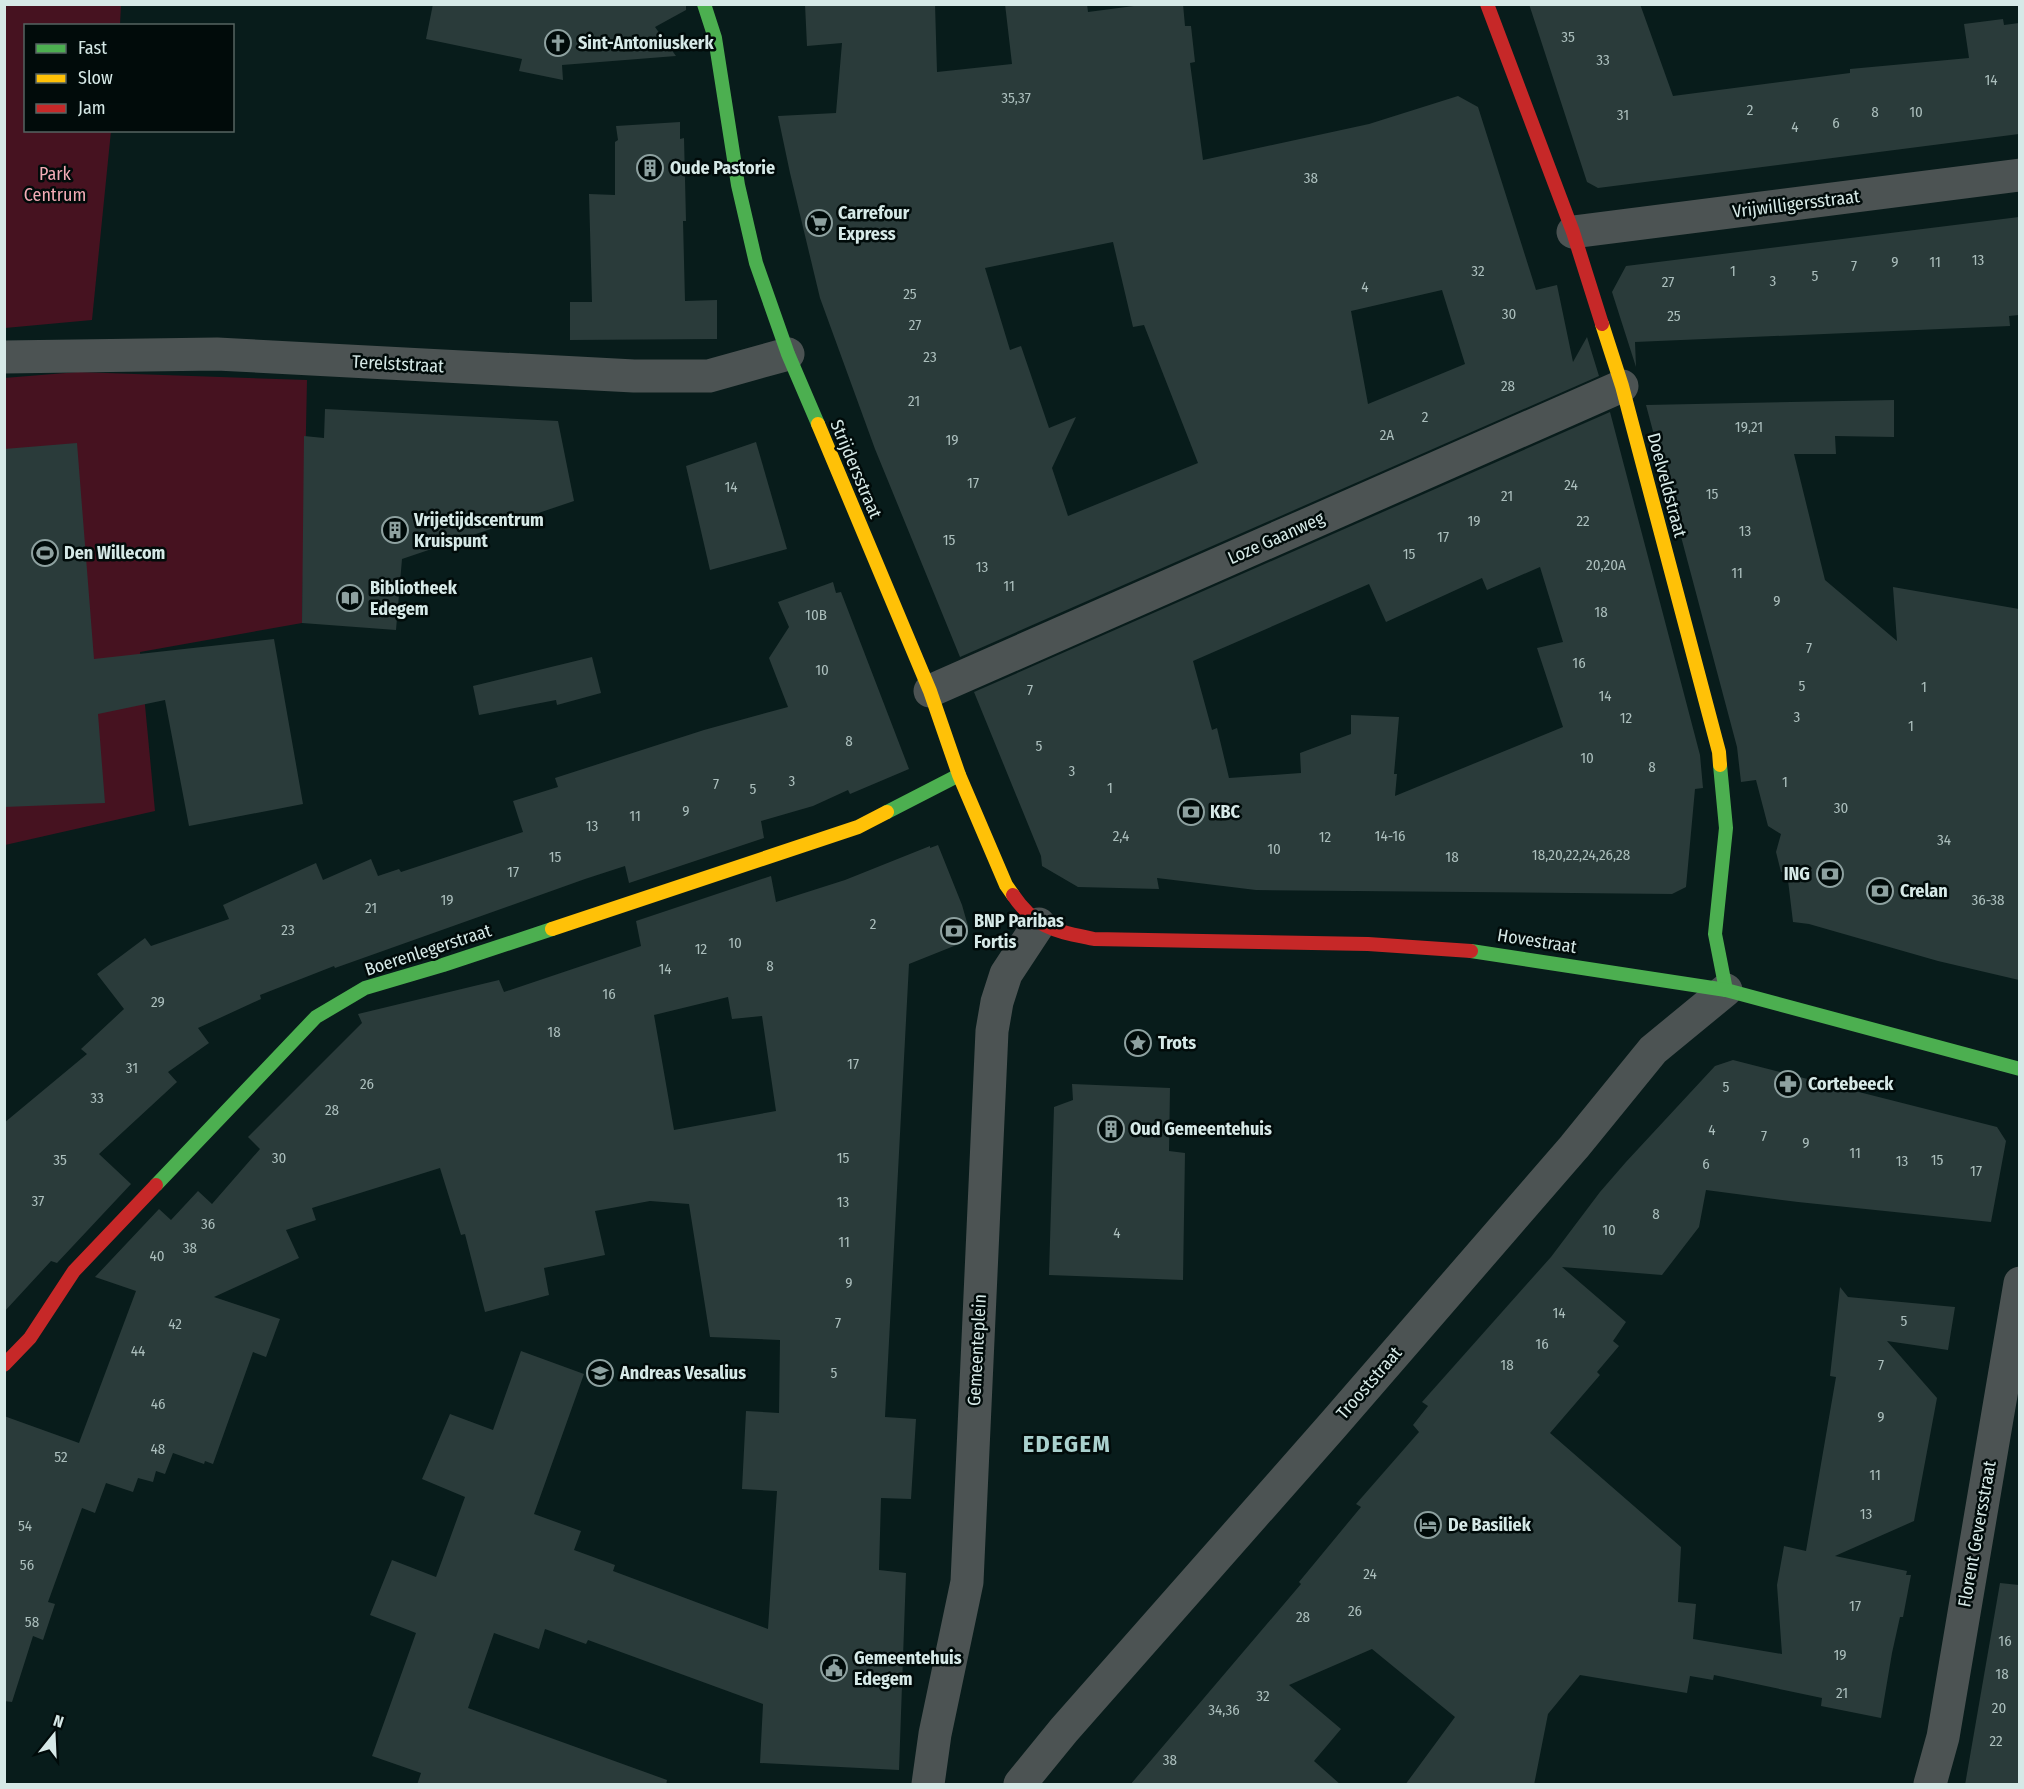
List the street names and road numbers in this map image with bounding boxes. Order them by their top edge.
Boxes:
street label: Vrijwilligersstraat [1731,185,1861,223]
street label: Terelststraat [352,351,445,377]
street label: Strijdersstraat [825,416,887,522]
street label: Doelveldstraat [1642,430,1692,540]
street label: Loze Gaanweg [1224,507,1328,569]
street label: Boerenlegerstraat [362,919,494,981]
street label: Hovestraat [1496,924,1578,958]
street label: Gemeenteplein [963,1294,991,1406]
street label: Trooststraat [1332,1342,1407,1424]
street label: Florent Geversstraat [1953,1459,2001,1609]

